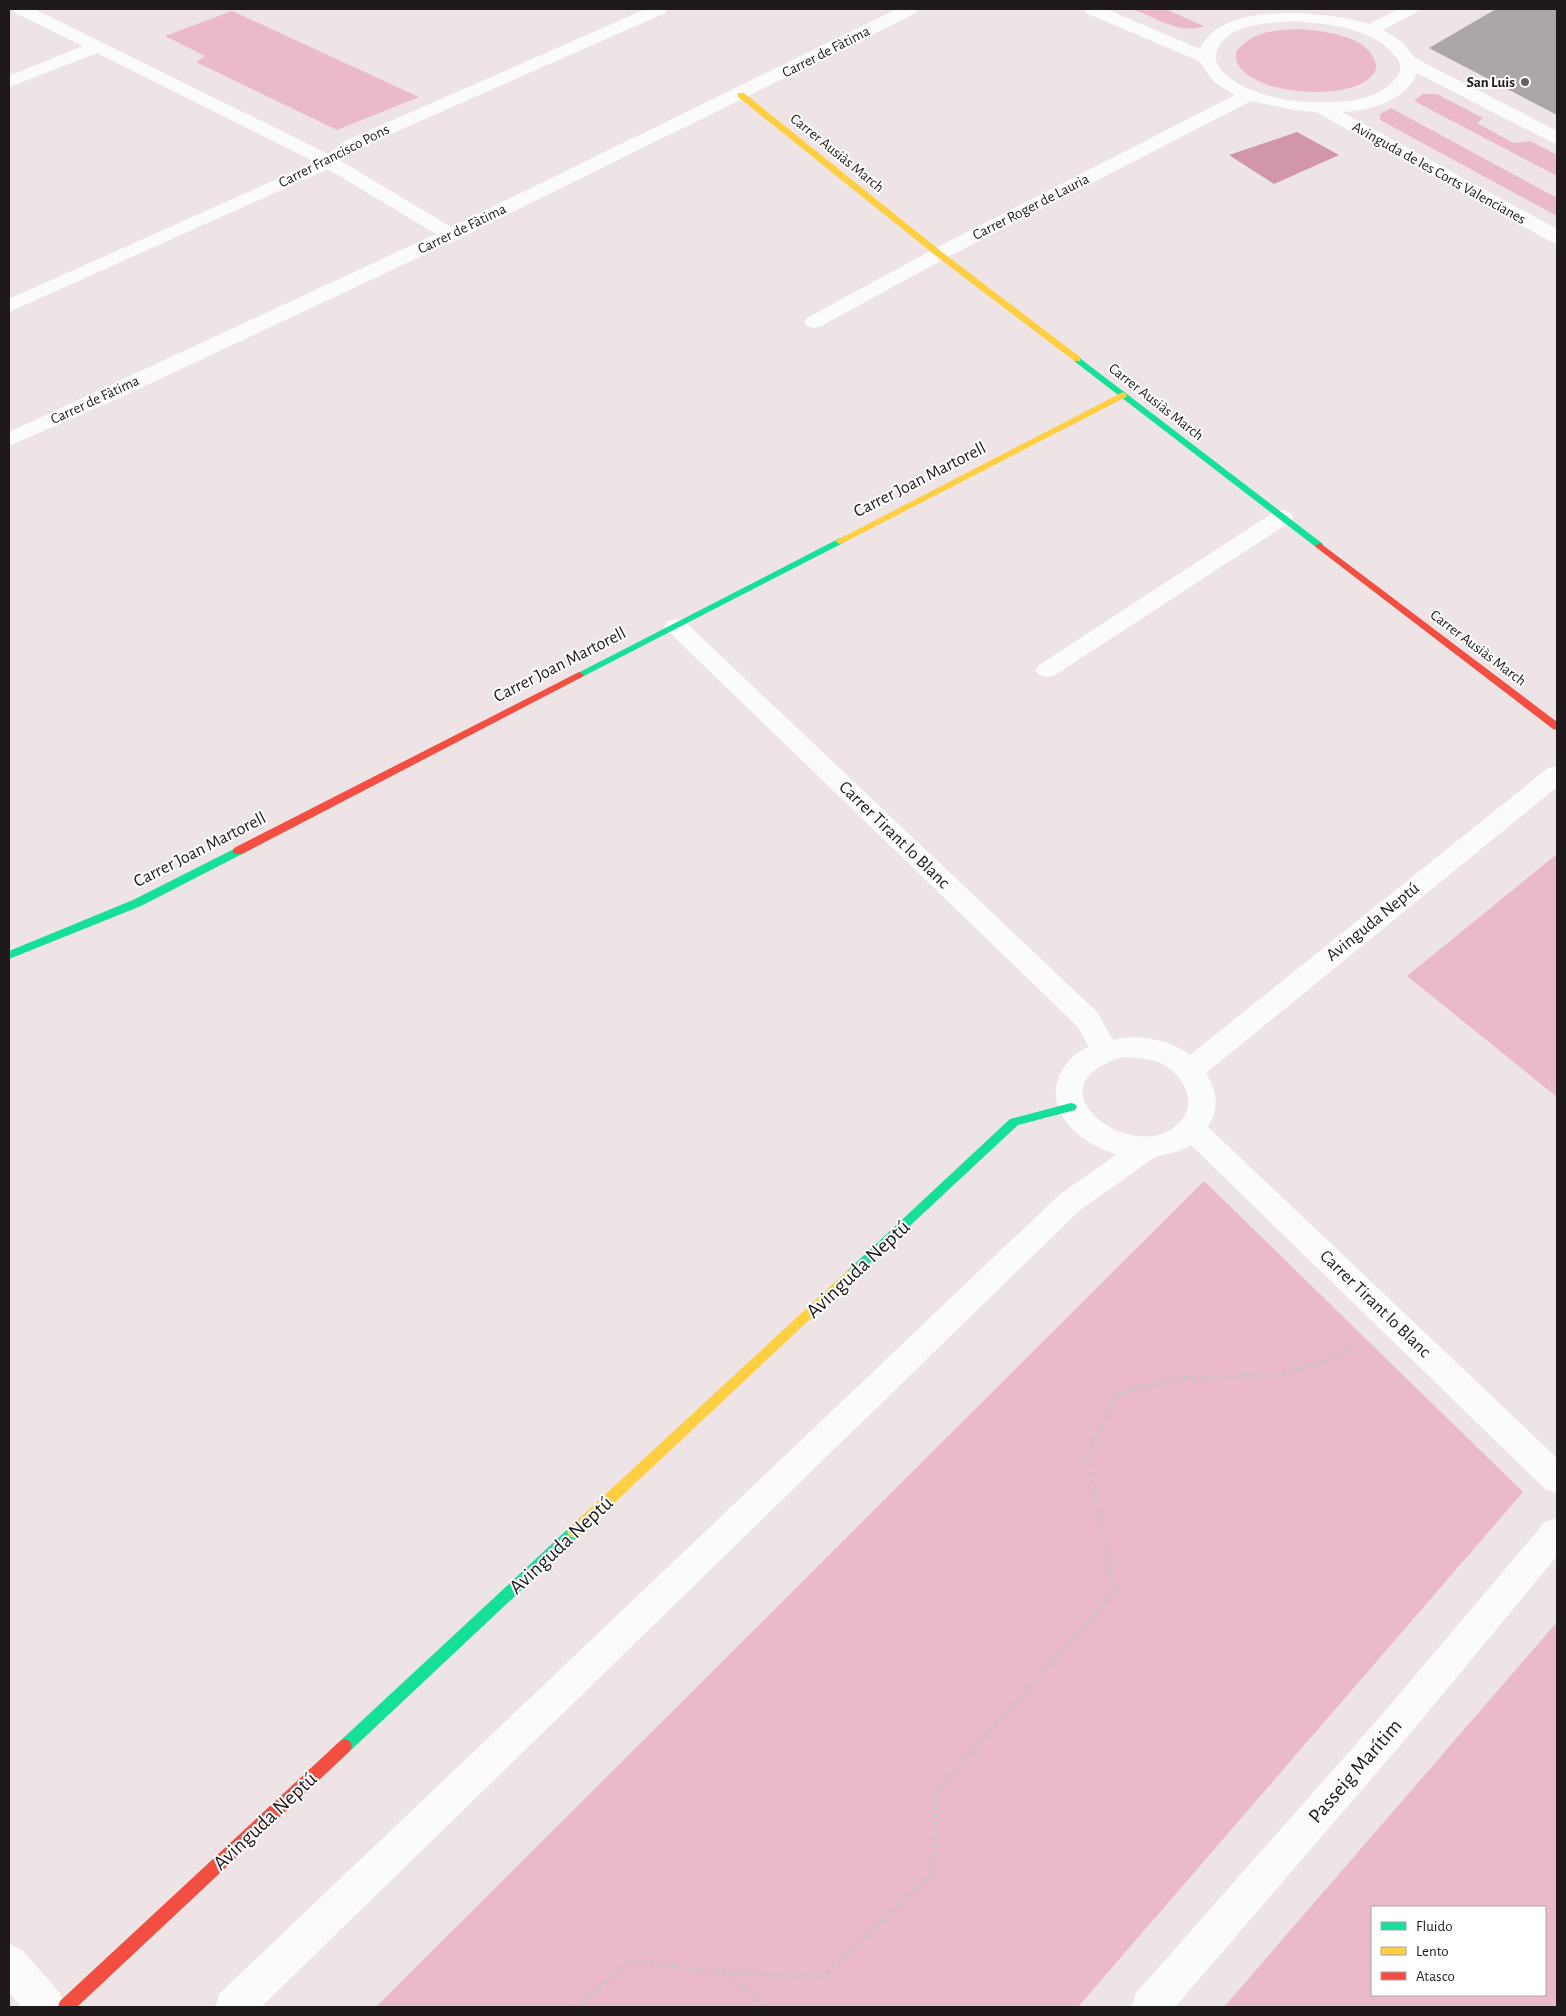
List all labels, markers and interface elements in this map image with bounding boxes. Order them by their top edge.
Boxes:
street label: Carrer de Fàtima [780,23,872,80]
place label: San Luis [1466,75,1515,90]
marker: San Luis [1519,76,1531,88]
street label: Carrer Ausiàs March [787,111,887,195]
street label: Avinguda de les Corts Valencianes [1350,119,1528,227]
street label: Carrer Francisco Pons [276,122,392,190]
street label: Carrer Roger de Lauria [970,171,1092,243]
street label: Carrer de Fàtima [416,201,508,257]
street label: Carrer Ausiàs March [1106,361,1206,443]
street label: Carrer de Fàtima [48,373,142,427]
street label: Carrer Joan Martorell [851,439,989,521]
street label: Carrer Ausiàs March [1427,607,1529,689]
street label: Carrer Joan Martorell [491,624,629,706]
street label: Carrer Tirant lo Blanc [835,778,953,892]
street label: Carrer Joan Martorell [131,809,269,891]
street label: Avinguda Neptú [1323,879,1423,965]
street label: Avinguda Neptú [802,1216,914,1322]
street label: Carrer Tirant lo Blanc [1316,1247,1434,1361]
street label: Avinguda Neptú [505,1492,617,1598]
street label: Passeig Marítim [1304,1715,1406,1827]
street label: Avinguda Neptú [209,1768,321,1874]
legend [1371,1906,1546,1996]
text: Fluido [1416,1919,1453,1934]
text: Lento [1416,1944,1449,1959]
text: Atasco [1416,1969,1455,1984]

